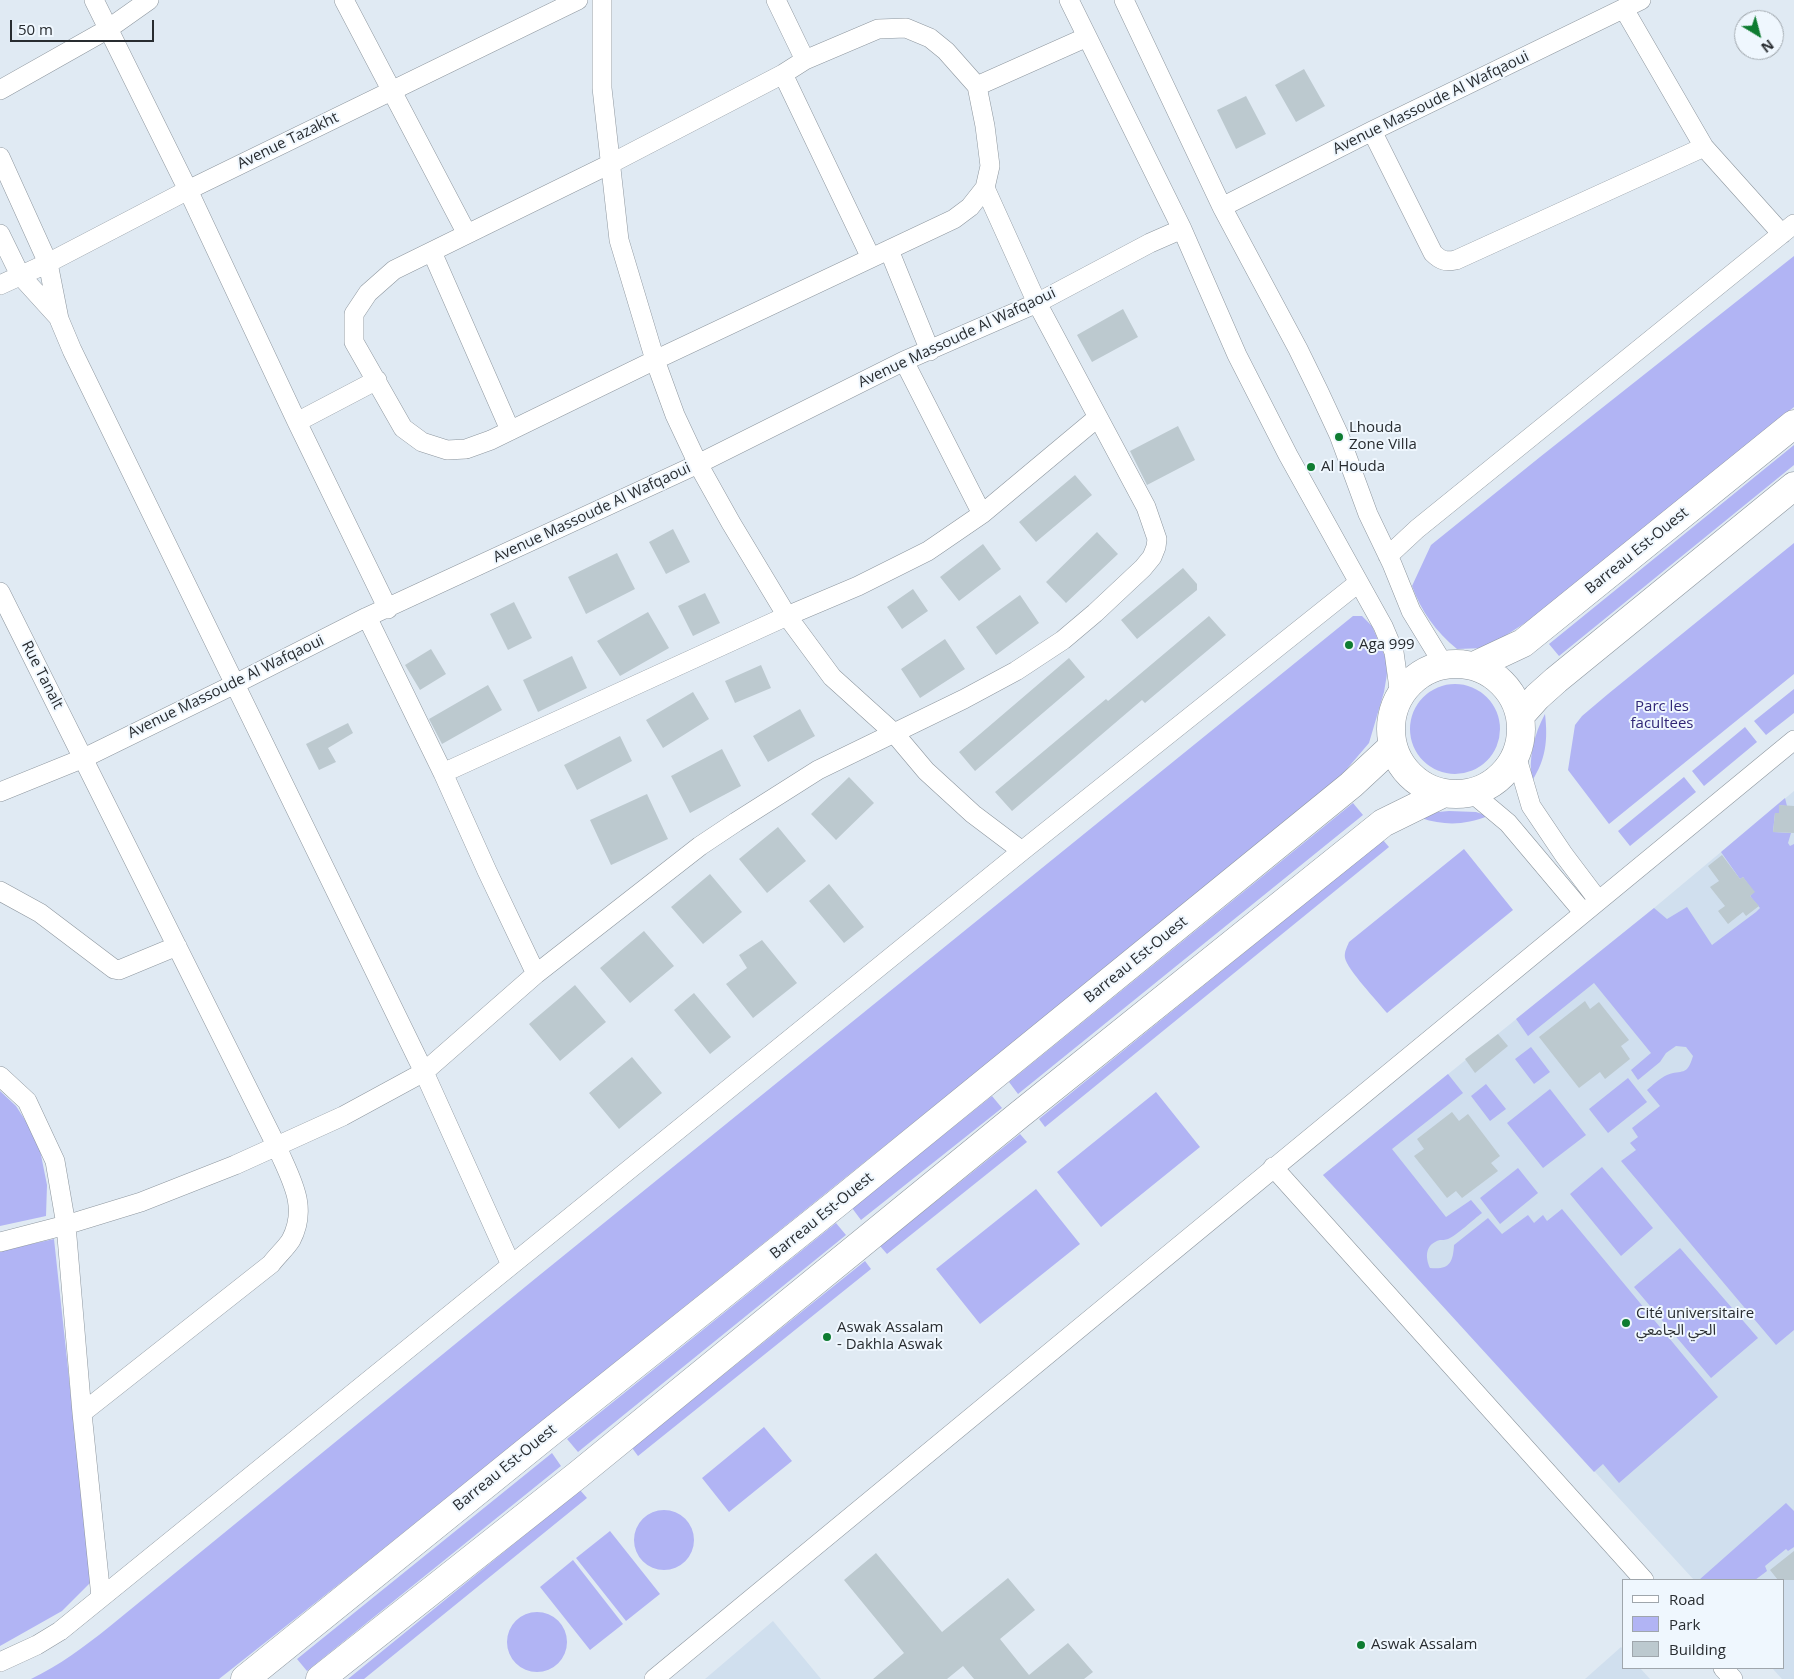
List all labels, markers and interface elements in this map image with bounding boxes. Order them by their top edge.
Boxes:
scale bar [12,10,156,42]
north arrow [1734,10,1784,60]
text: 50 m [18,19,53,39]
text: N [1757,36,1778,58]
street label: Avenue Massoude Al Wafqaoui [1330,48,1532,158]
street label: Avenue Tazakht [234,109,342,173]
street label: Avenue Massoude Al Wafqaoui [855,284,1059,392]
place label: Lhouda Zone Villa [1349,419,1417,454]
marker: Lhouda Zone Villa [1333,431,1345,443]
place label: Al Houda [1321,458,1385,476]
street label: Avenue Massoude Al Wafqaoui [490,459,694,567]
marker: Al Houda [1305,461,1317,473]
street label: Barreau Est-Ouest [1582,504,1692,598]
street label: Avenue Massoude Al Wafqaoui [125,632,327,742]
place label: Aga 999 [1359,636,1415,654]
street label: Rue Tanalt [17,638,67,712]
marker: Aga 999 [1343,639,1355,651]
park label: Parc les facultees [1631,698,1693,733]
street label: Barreau Est-Ouest [1081,913,1191,1007]
street label: Barreau Est-Ouest [767,1169,877,1263]
place label: Cité universitaire الحي الجامعي [1636,1305,1754,1340]
marker: Cité universitaire الحي الجامعي [1620,1317,1632,1329]
place label: Aswak Assalam - Dakhla Aswak [837,1319,943,1354]
marker: Aswak Assalam - Dakhla Aswak [821,1331,833,1343]
street label: Barreau Est-Ouest [450,1421,560,1515]
legend [1622,1579,1784,1669]
text: Road [1669,1589,1705,1609]
text: Park [1669,1614,1700,1634]
place label: Aswak Assalam [1371,1636,1477,1654]
marker: Aswak Assalam [1355,1639,1367,1651]
text: Building [1669,1639,1726,1659]

